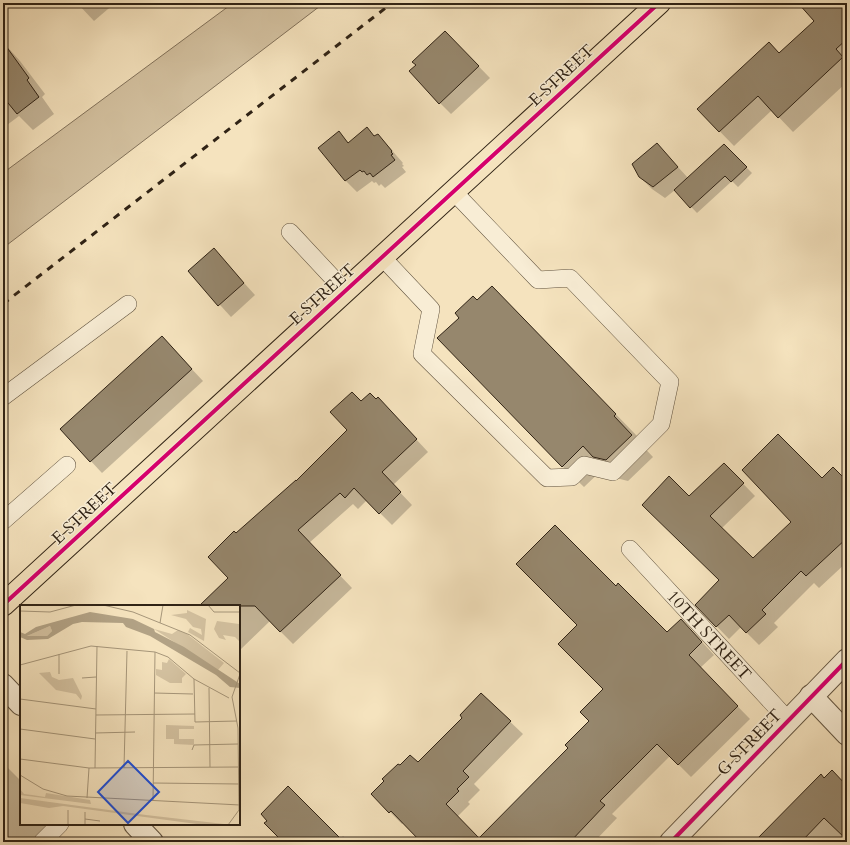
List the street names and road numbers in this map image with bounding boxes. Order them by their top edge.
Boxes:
street label: E STREET [524,39,599,111]
street label: E STREET [284,259,360,330]
street label: E STREET [47,477,122,549]
street label: 10TH STREET [662,585,756,685]
street label: G STREET [712,704,787,781]

